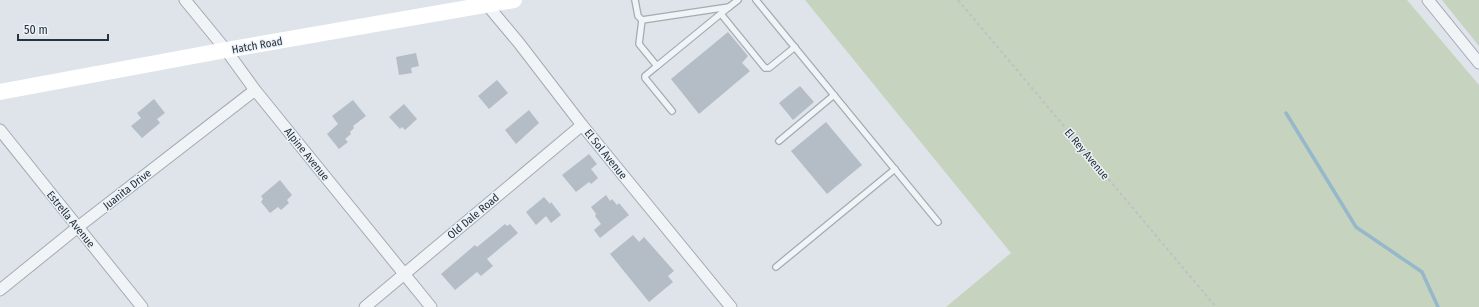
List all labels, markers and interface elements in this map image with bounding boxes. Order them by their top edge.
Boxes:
scale bar [18,16,108,42]
text: 50 m [24,23,48,37]
street label: Hatch Road [231,35,284,56]
street label: Alpine Avenue [281,125,332,183]
street label: El Rey Avenue [1062,126,1112,182]
street label: El Sol Avenue [582,127,630,182]
street label: Juanita Drive [101,167,154,212]
street label: Estrella Avenue [44,188,97,250]
street label: Old Dale Road [445,191,502,242]

